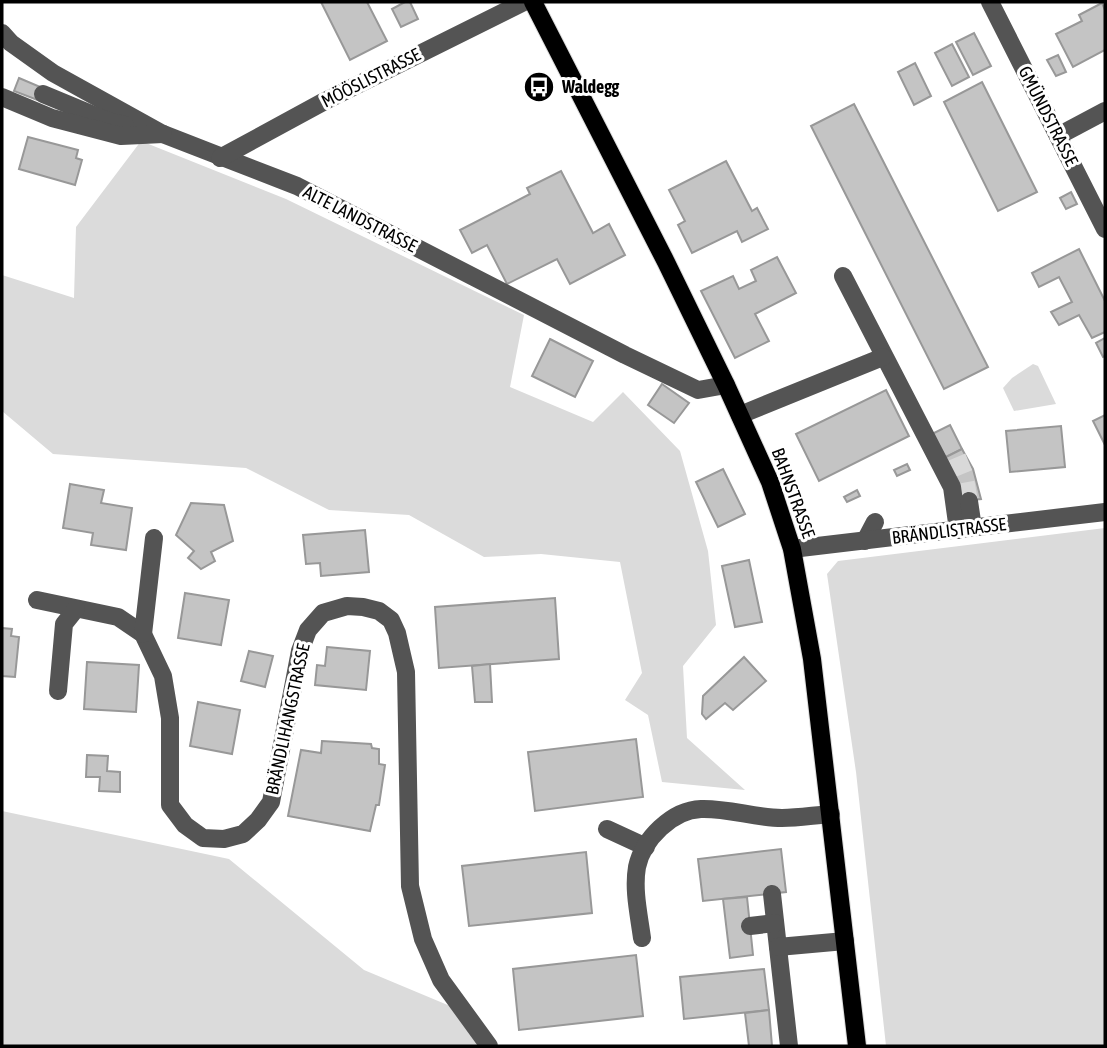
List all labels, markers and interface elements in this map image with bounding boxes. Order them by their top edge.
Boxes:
street label: MÖÖSLISTRASSE [318,43,424,111]
street label: GMÜNDSTRASSE [1014,62,1083,169]
bus stop icon: Waldegg [522,70,556,104]
place label: Waldegg [561,76,620,97]
street label: ALTE LANDSTRASSE [300,181,421,256]
street label: BAHNSTRASSE [767,445,820,541]
street label: BRÄNDLISTRASSE [891,513,1007,548]
street label: BRÄNDLIHANGSTRASSE [261,641,314,796]

